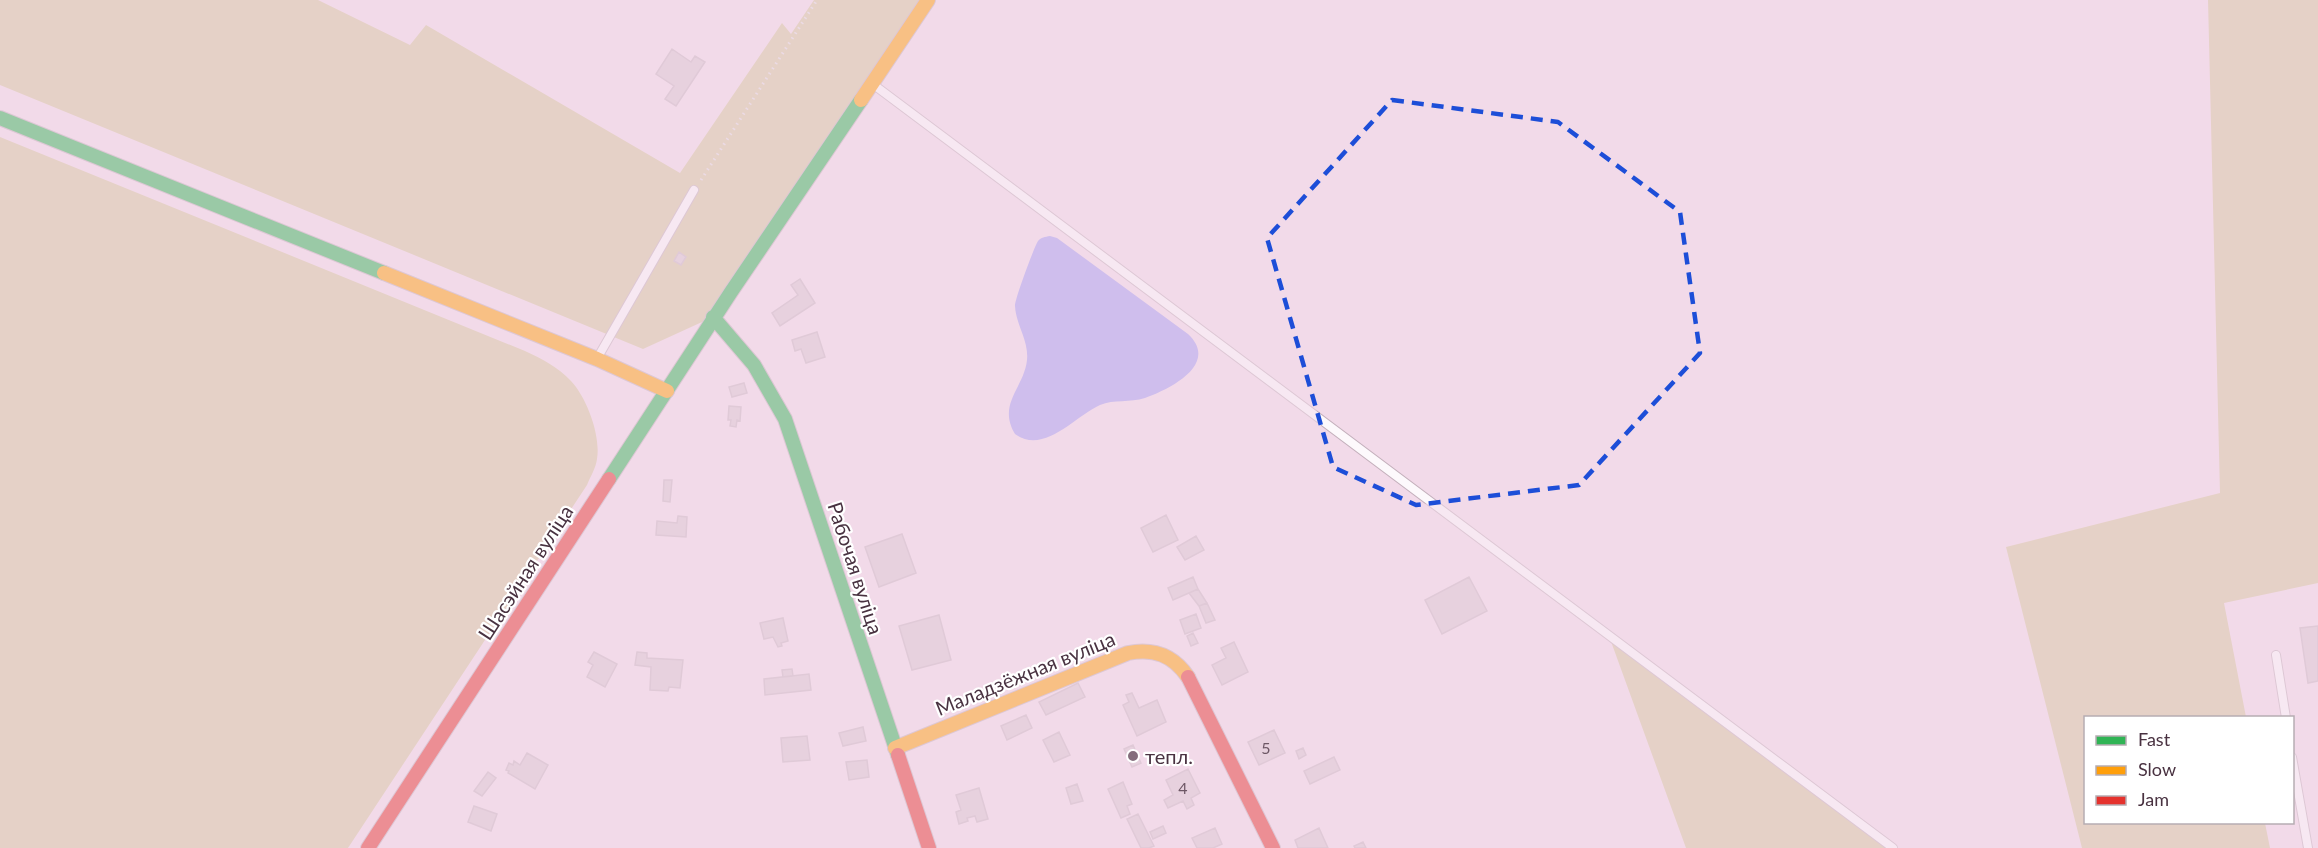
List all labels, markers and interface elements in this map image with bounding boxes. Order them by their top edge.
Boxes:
street label: Рабочая вуліца [823,499,889,637]
street label: Шасэйная вуліца [473,500,577,644]
street label: Маладзёжная вуліца [932,626,1118,720]
legend [2084,716,2294,824]
text: Fast [2138,728,2171,750]
house number: 5 [1261,738,1271,757]
place label: тепл. [1145,744,1193,768]
marker: тепл. [1126,749,1140,763]
text: Slow [2138,758,2176,780]
house number: 4 [1178,778,1188,797]
text: Jam [2138,788,2169,810]

